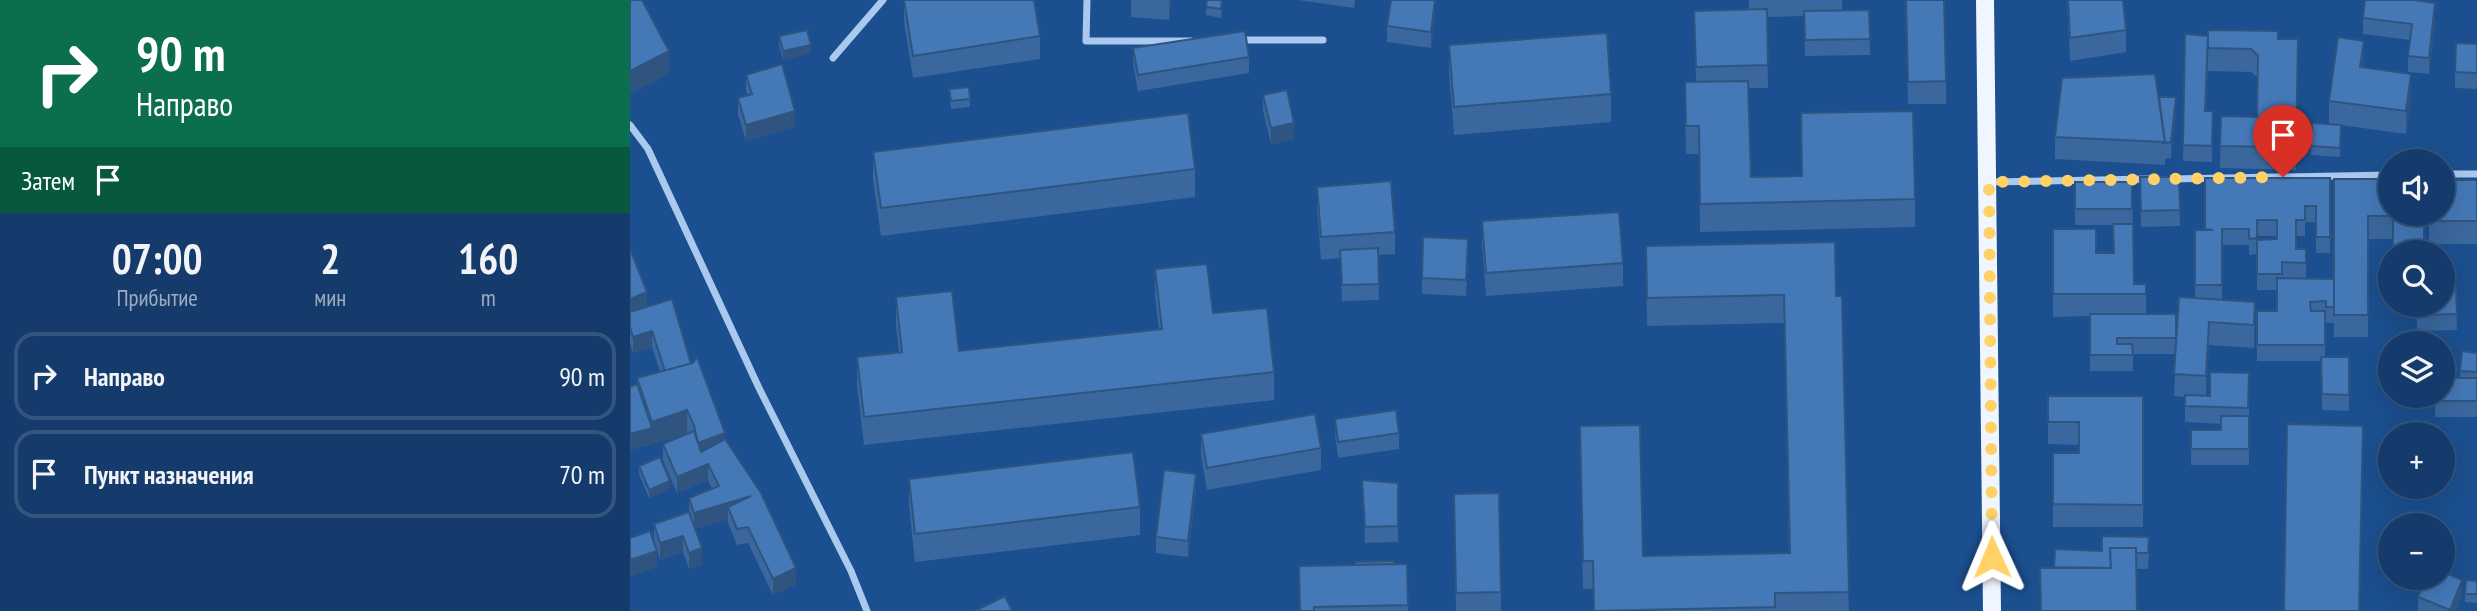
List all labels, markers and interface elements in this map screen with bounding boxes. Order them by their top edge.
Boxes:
text: 90 m [136,21,225,85]
icon: right [21,28,112,119]
text: Направо [136,83,233,125]
pin [2253,105,2313,177]
icon: arrive [2264,116,2302,154]
map controls [2378,149,2455,590]
button: sound [2378,149,2455,226]
icon: arrive [89,161,127,199]
text: Затем [21,164,75,197]
text: 07:00 [112,231,203,286]
text: 2 [320,231,340,286]
text: 160 [458,231,518,286]
button: search [2378,240,2455,317]
text: Прибытие [116,283,198,312]
text: мин [314,283,346,312]
text: m [481,283,496,312]
button: layers [2378,331,2455,408]
icon: right [25,357,63,395]
text: Направо [84,360,165,393]
text: 90 m [559,360,605,393]
button: + [2378,422,2455,499]
icon: arrive [25,455,63,493]
text: Пункт назначения [84,458,254,491]
text: 70 m [559,458,605,491]
button: − [2378,513,2455,590]
position arrow [1955,520,2029,594]

